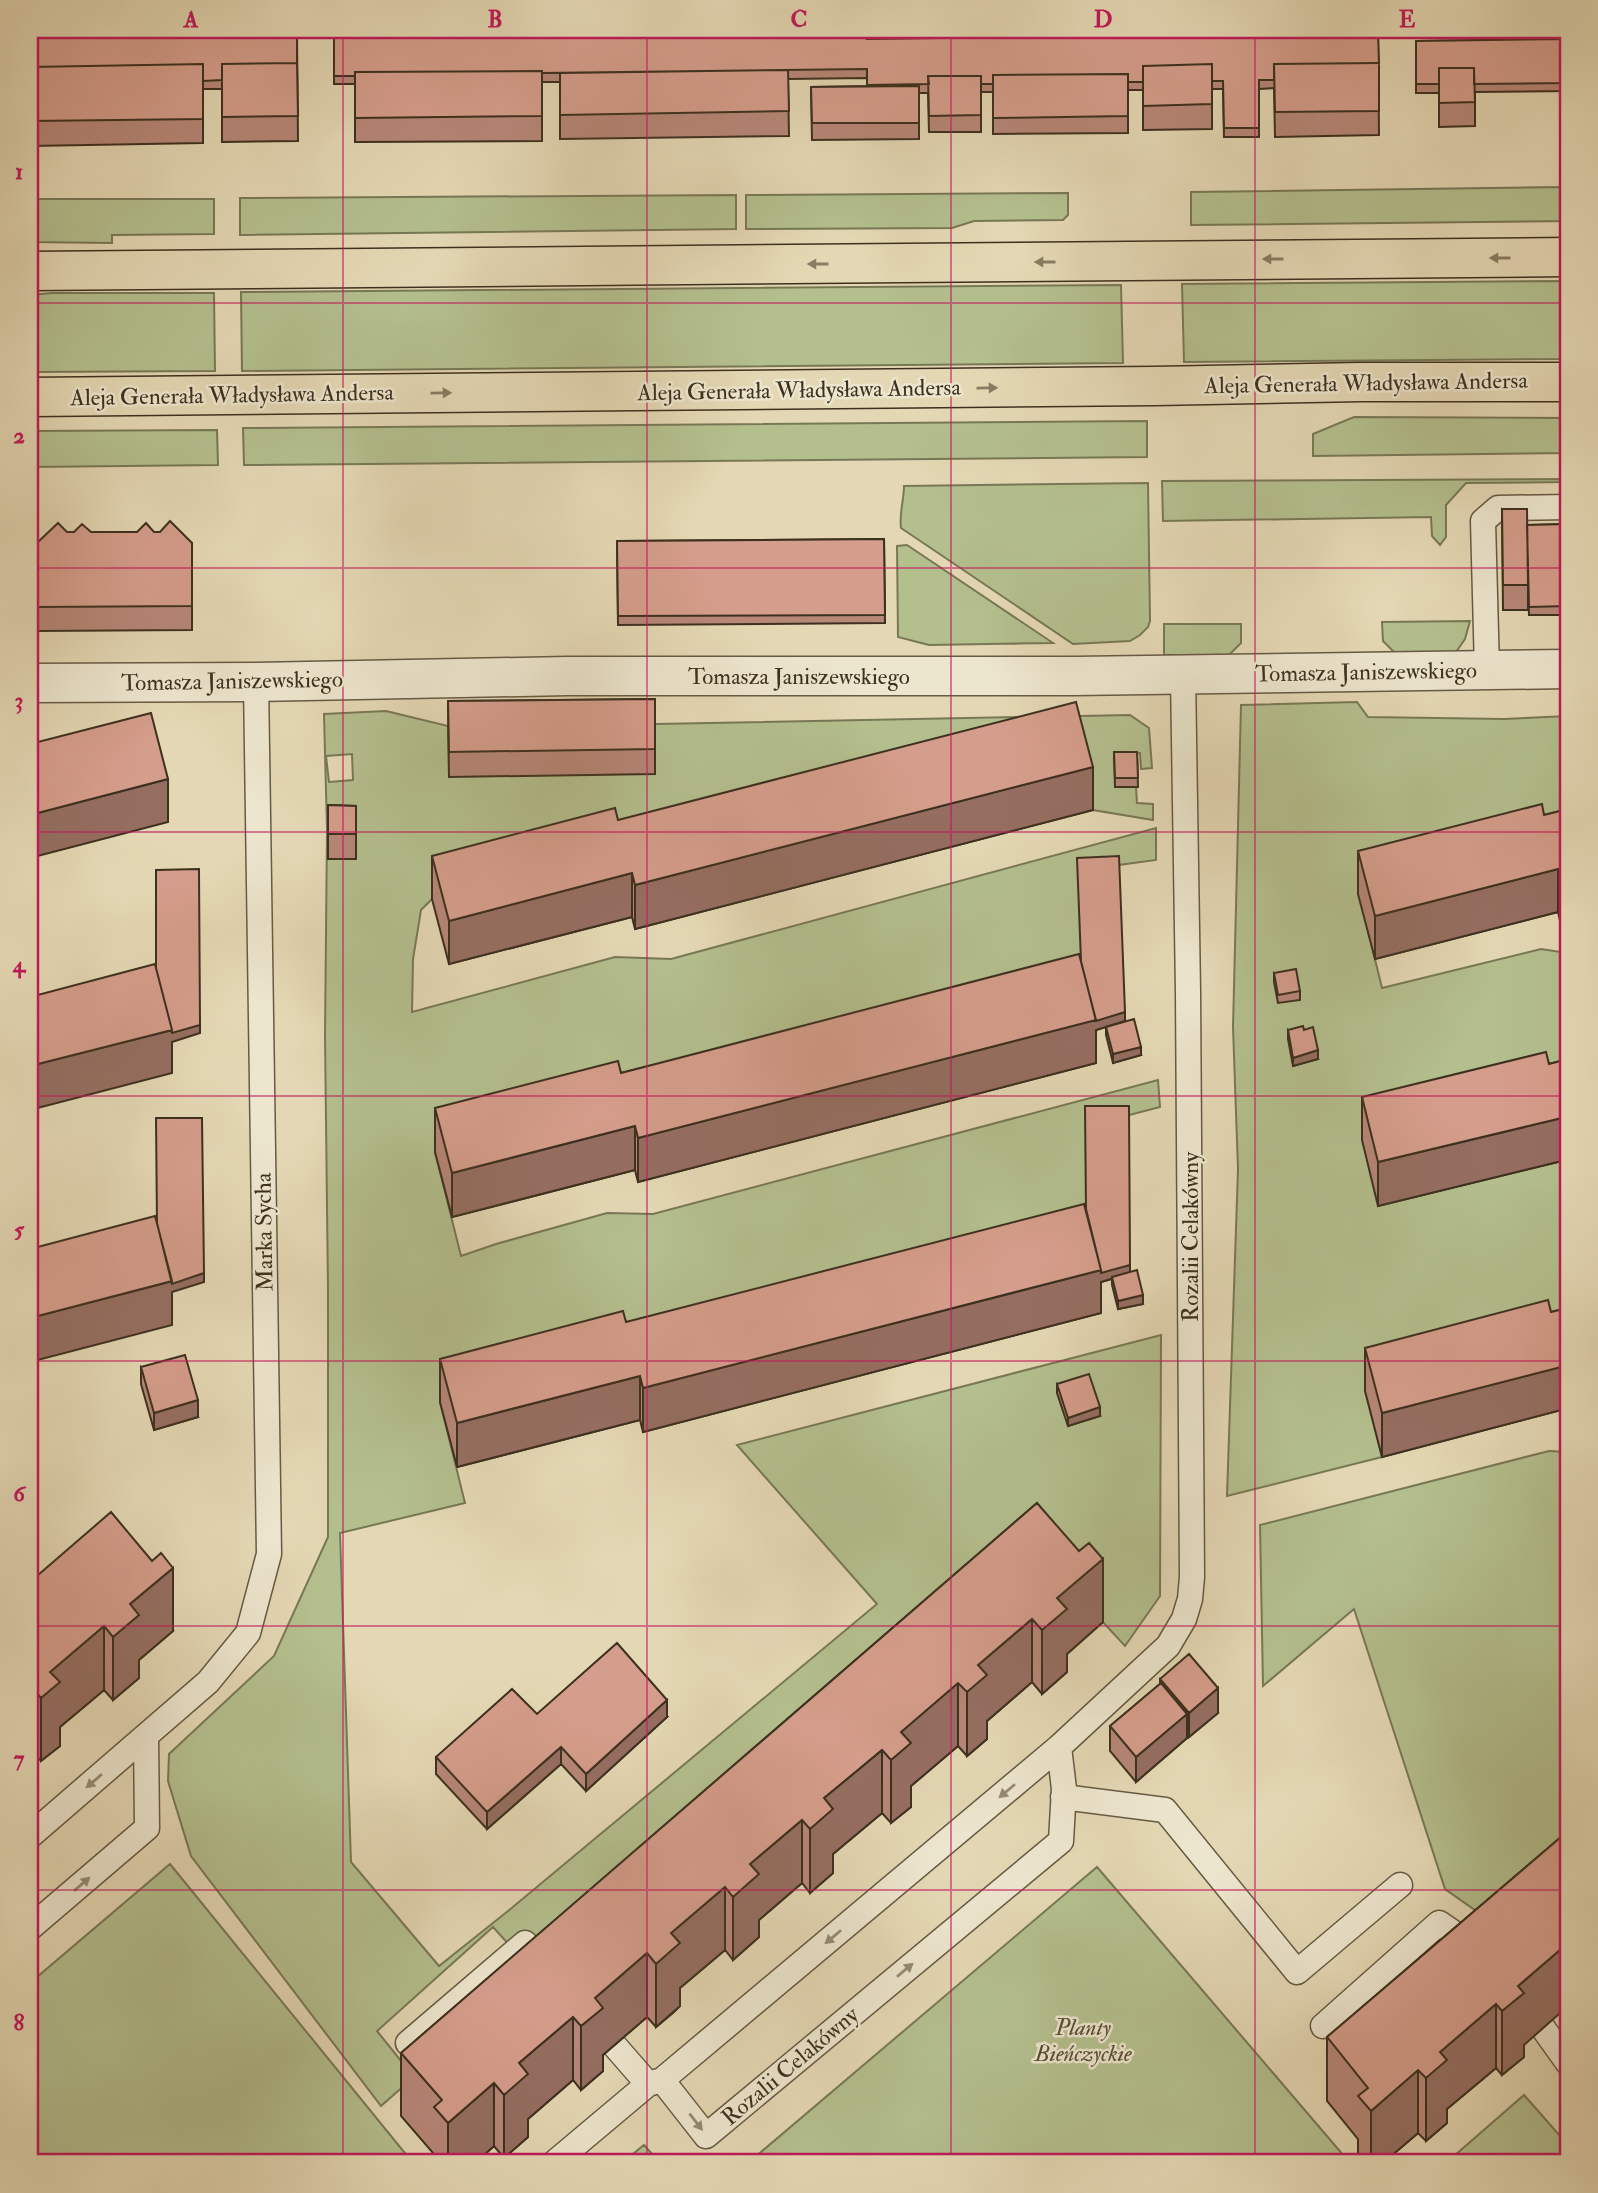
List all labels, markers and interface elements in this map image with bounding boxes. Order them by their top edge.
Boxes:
text: A [183,5,199,34]
text: B [487,5,503,34]
text: C [791,5,807,34]
text: D [1094,5,1112,34]
text: E [1399,5,1416,34]
text: 1 [15,157,23,186]
one-way arrow [1489,252,1511,263]
one-way arrow [1261,253,1283,265]
one-way arrow [1034,256,1056,268]
one-way arrow [806,258,828,270]
street label: Aleja Generała Władysława Andersa [1203,366,1529,400]
street label: Aleja Generała Władysława Andersa [636,373,962,407]
street label: Aleja Generała Władysława Andersa [69,378,395,412]
one-way arrow [976,382,998,394]
one-way arrow [430,387,452,399]
text: 2 [13,421,25,450]
street label: Tomasza Janiszewskiego [1255,656,1477,688]
street label: Tomasza Janiszewskiego [688,662,910,691]
street label: Tomasza Janiszewskiego [121,665,343,697]
text: 3 [15,686,23,715]
text: 4 [12,950,27,979]
street label: Rozalii Celakówny [1176,1151,1205,1322]
street label: Marka Sycha [248,1172,280,1292]
text: 5 [14,1215,25,1244]
text: 6 [13,1479,27,1508]
text: 7 [14,1744,25,1773]
one-way arrow [85,1773,103,1789]
one-way arrow [998,1783,1016,1799]
one-way arrow [73,1877,90,1892]
one-way arrow [824,1929,841,1944]
one-way arrow [897,1963,914,1978]
street label: Rozalii Celakówny [716,2000,865,2132]
text: 8 [14,2008,25,2037]
park label: Planty Bieńczyckie [1033,2013,1132,2068]
one-way arrow [688,2113,703,2131]

